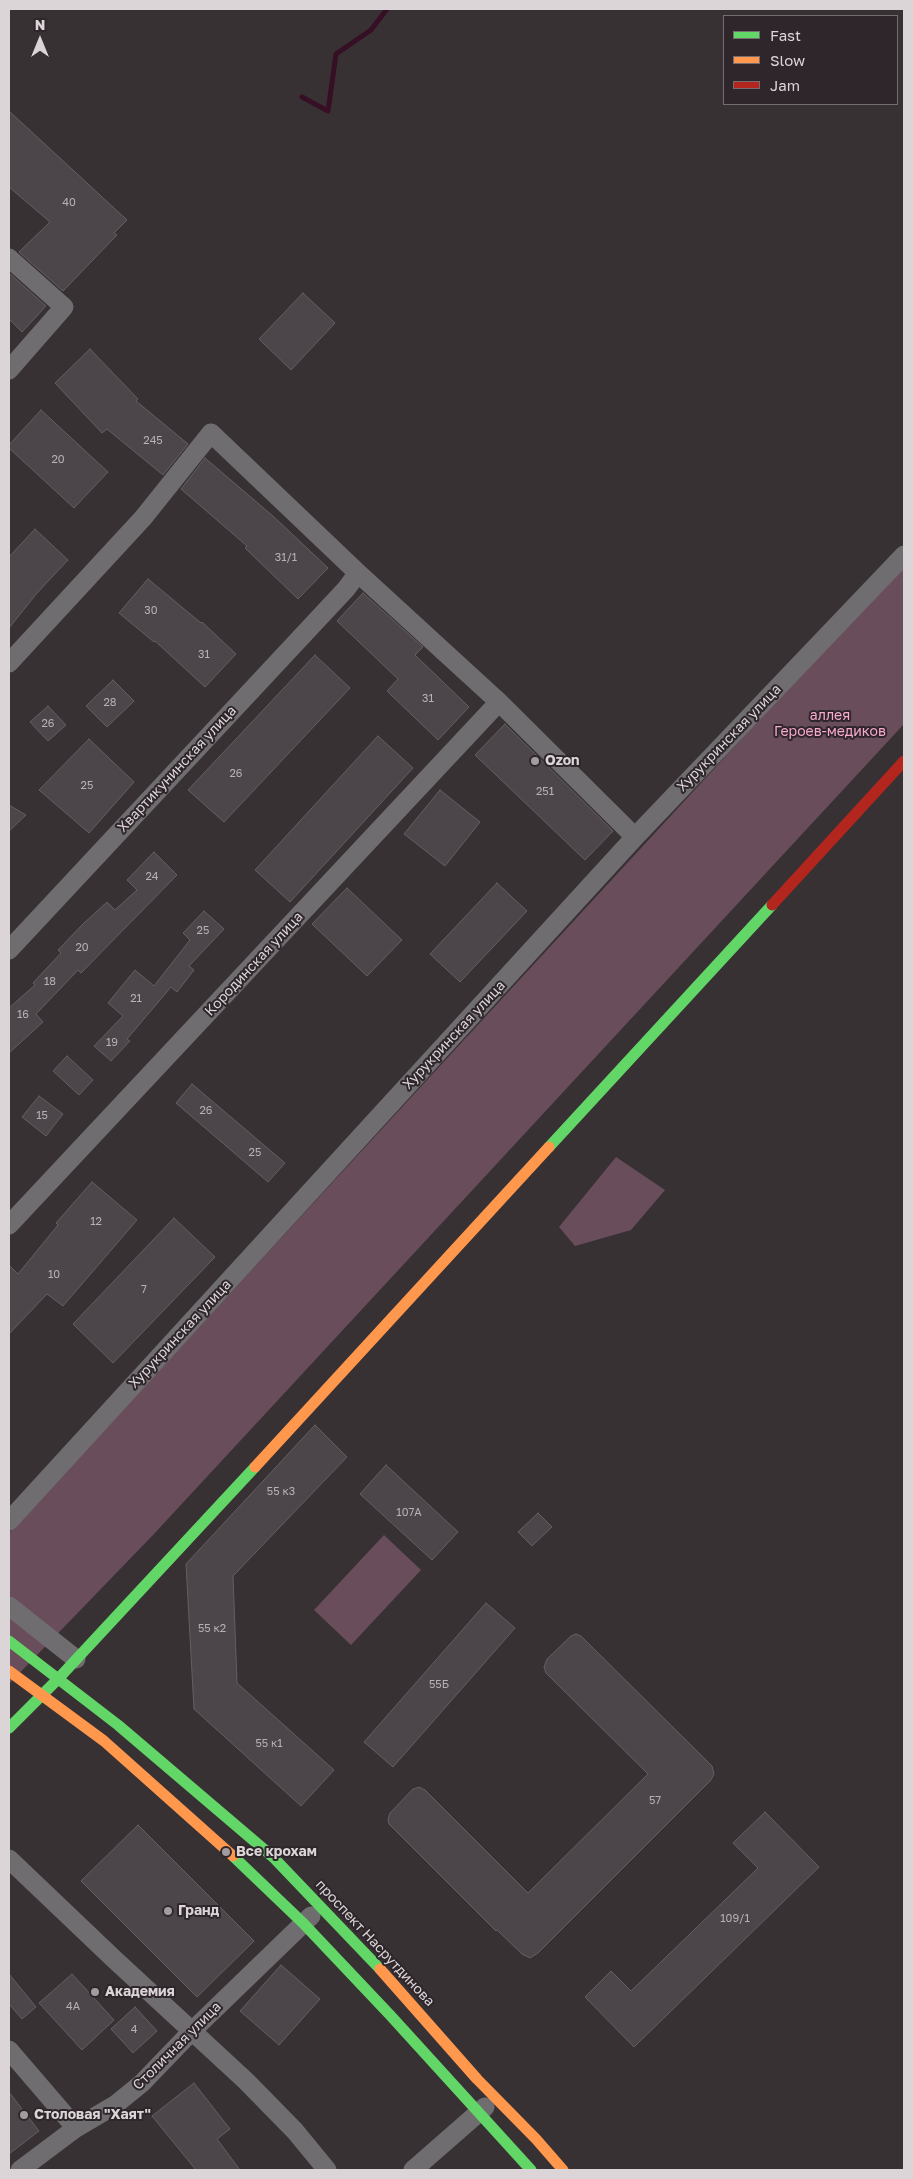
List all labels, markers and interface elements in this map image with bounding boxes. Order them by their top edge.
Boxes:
north arrow [15,15,65,65]
legend [723,15,898,105]
text: N [35,16,45,33]
text: Fast [770,26,801,44]
text: Slow [770,51,805,69]
text: Jam [770,76,800,94]
house number: 40 [62,196,76,210]
house number: 245 [143,434,163,448]
house number: 20 [51,453,65,467]
house number: 31/1 [275,551,297,565]
house number: 30 [144,604,158,618]
house number: 31 [198,648,210,662]
street label: Хурукринская улица [674,681,784,795]
house number: 31 [422,692,434,706]
house number: 28 [103,696,117,710]
street label: Хвартикунинская улица [114,702,240,836]
park label: аллея Героев-медиков [774,708,886,740]
house number: 26 [41,717,55,731]
place label: Ozon [545,753,580,769]
marker: Ozon [529,755,541,767]
house number: 26 [229,767,243,781]
house number: 25 [81,779,93,793]
house number: 251 [536,785,554,799]
house number: 24 [145,870,159,884]
street label: Кородинская улица [201,908,307,1020]
house number: 25 [197,924,209,938]
house number: 20 [75,941,89,955]
house number: 18 [44,975,56,989]
street label: Хурукринская улица [399,977,509,1093]
house number: 21 [130,992,142,1006]
house number: 16 [17,1008,29,1022]
house number: 19 [106,1036,118,1050]
house number: 26 [199,1104,213,1118]
house number: 15 [36,1109,48,1123]
house number: 25 [249,1146,261,1160]
house number: 12 [90,1215,102,1229]
house number: 10 [48,1268,60,1282]
street label: Хурукринская улица [125,1276,235,1392]
house number: 7 [141,1283,147,1297]
house number: 55 к3 [267,1485,295,1499]
house number: 107А [396,1506,422,1520]
house number: 55 к2 [198,1622,226,1636]
house number: 55Б [429,1678,449,1692]
house number: 55 к1 [255,1737,283,1751]
house number: 57 [649,1794,661,1808]
place label: Все крохам [236,1844,317,1860]
marker: Все крохам [220,1846,232,1858]
street label: проспект Насрутдинова [312,1876,438,2010]
place label: Гранд [178,1903,219,1919]
marker: Гранд [162,1905,174,1917]
house number: 109/1 [720,1912,750,1926]
place label: Академия [105,1984,175,2000]
marker: Академия [89,1986,101,1998]
street label: Столичная улица [129,1998,225,2094]
house number: 4А [66,2000,80,2014]
house number: 4 [131,2023,137,2037]
place label: Столовая "Хаят" [34,2107,151,2123]
marker: Столовая "Хаят" [18,2109,30,2121]

